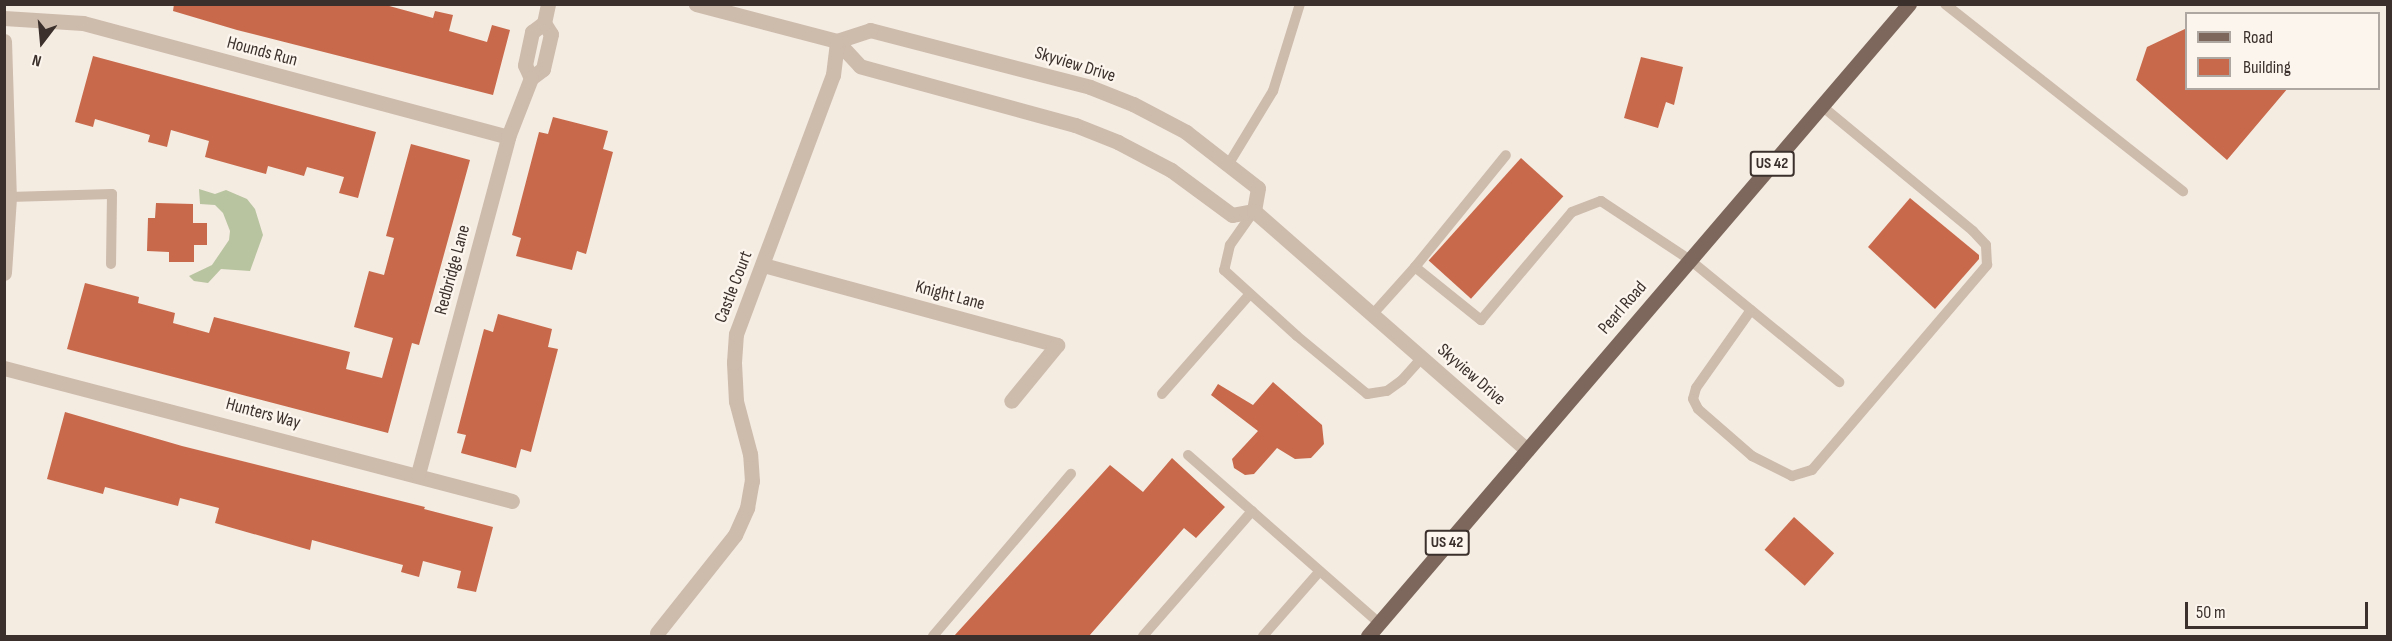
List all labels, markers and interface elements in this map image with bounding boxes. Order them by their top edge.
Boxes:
north arrow [12,12,72,72]
legend [2185,12,2380,90]
text: Road [2243,27,2273,48]
street label: Hounds Run [224,32,300,72]
street label: Skyview Drive [1032,42,1118,88]
text: N [30,49,44,70]
text: Building [2243,57,2291,78]
road number: US 42 [1750,151,1794,177]
street label: Redbridge Lane [431,223,475,317]
street label: Castle Court [710,248,758,326]
street label: Knight Lane [913,276,987,316]
street label: Pearl Road [1594,277,1652,339]
street label: Skyview Drive [1432,339,1510,411]
street label: Hunters Way [223,394,303,434]
road number: US 42 [1424,530,1470,556]
scale bar [2188,590,2371,628]
text: 50 m [2196,602,2226,623]

